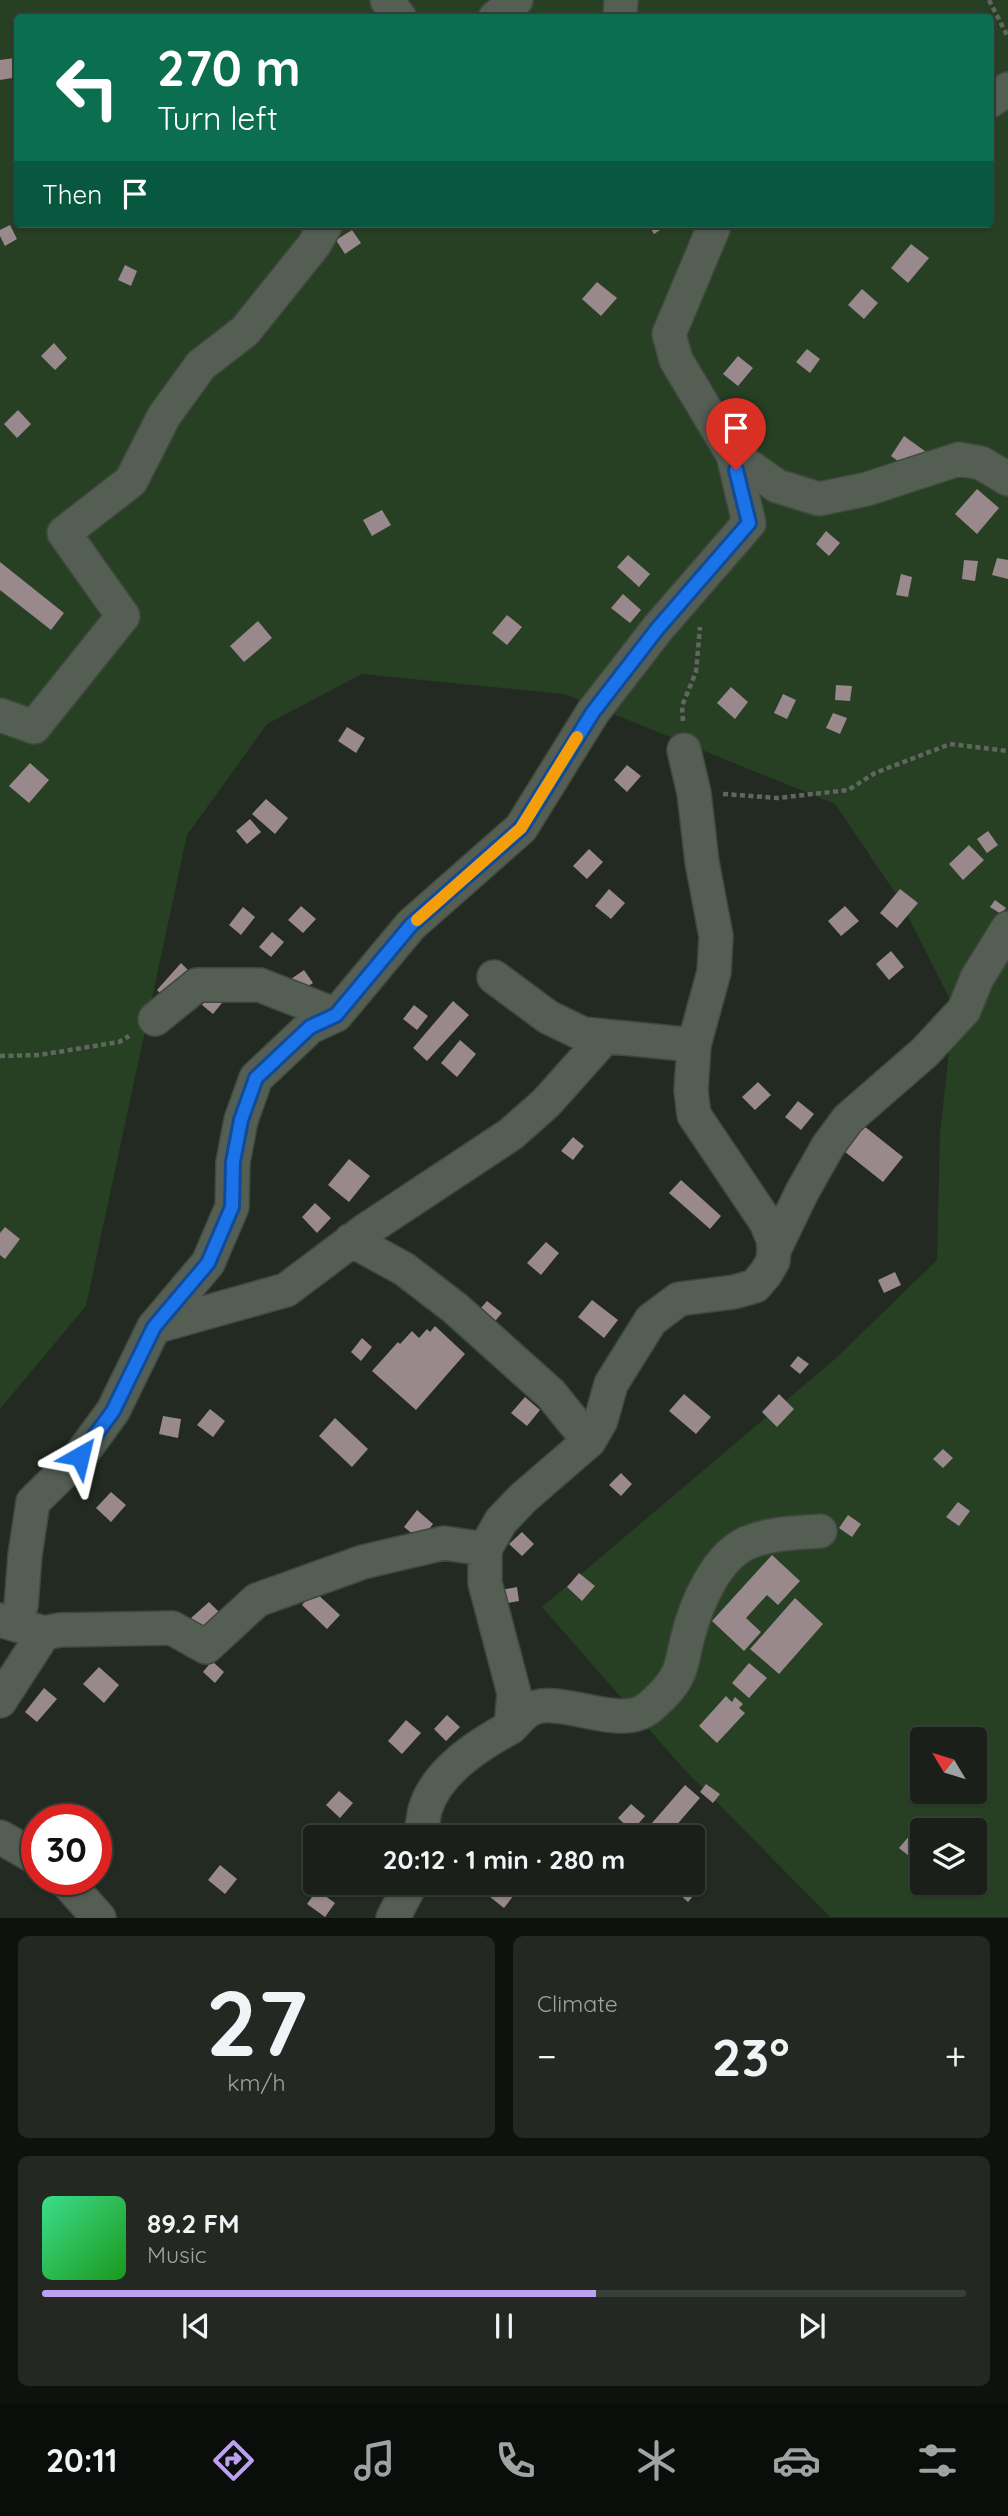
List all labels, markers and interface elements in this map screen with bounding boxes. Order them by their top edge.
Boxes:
text: 270 m [157,37,301,98]
icon: left [42,42,133,133]
text: Turn left [157,98,278,138]
icon: arrive [116,175,154,213]
text: Then [42,178,102,211]
pin [706,398,766,470]
icon: arrive [717,409,755,447]
position arrow [43,1419,117,1493]
north arrow [910,1727,987,1804]
map controls [910,1727,987,1895]
speed limit sign: 30 [21,1804,112,1895]
button: layers [910,1818,987,1895]
text: 20:12 · 1 min · 280 m [383,1843,625,1876]
text: 27 [206,1965,307,2079]
text: Climate [537,1989,618,2018]
text: 23° [712,2024,790,2089]
text: − [537,2032,557,2080]
text: + [945,2032,966,2080]
text: km/h [227,2068,286,2097]
text: 89.2 FM [147,2207,239,2240]
text: Music [147,2240,207,2269]
icon: previous [177,2307,215,2345]
icon: pause [485,2307,523,2345]
icon: next [793,2307,831,2345]
icon: directions [209,2436,258,2485]
icon: music [350,2436,399,2485]
icon: phone [491,2436,540,2485]
icon: climate [632,2436,681,2485]
icon: car [772,2436,821,2485]
icon: filters [913,2436,962,2485]
text: 20:11 [46,2440,117,2480]

